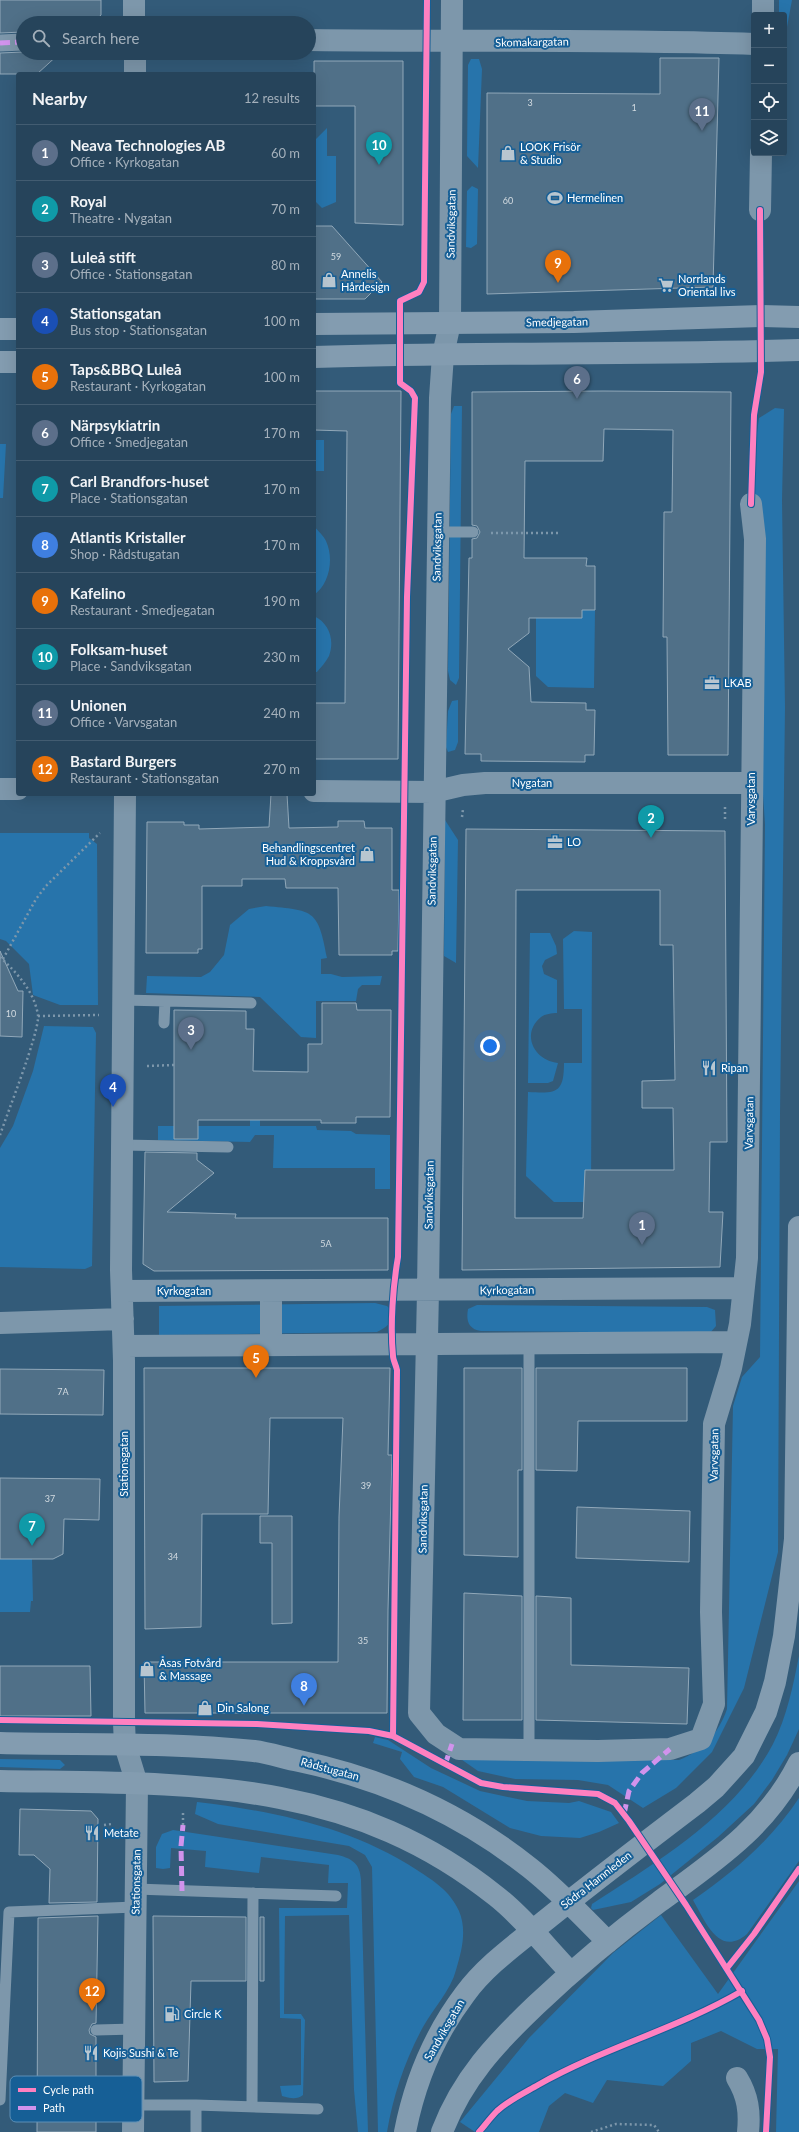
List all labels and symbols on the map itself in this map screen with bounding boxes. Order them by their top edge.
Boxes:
street label: Skomakargatan [495,34,569,49]
house number: 3 [527,97,533,108]
pin: 11 [689,98,715,131]
house number: 1 [631,102,637,113]
pin: 10 [366,132,392,165]
place label: LOOK Frisör & Studio [520,140,580,166]
shop icon: LOOK Frisör & Studio [499,144,517,162]
street label: Sandviksgatan [443,189,458,259]
sports icon: Hermelinen [546,189,564,207]
place label: Hermelinen [567,191,623,204]
house number: 60 [503,195,513,206]
pin: 9 [545,250,571,283]
house number: 59 [331,251,341,262]
place label: Annelis Hårdesign [341,267,390,293]
shop icon: Annelis Hårdesign [320,271,338,289]
place label: Norrlands Oriental livs [678,272,736,298]
supermarket icon: Norrlands Oriental livs [657,276,675,294]
street label: Smedjegatan [526,314,588,329]
pin: 6 [564,366,590,399]
street label: Sandviksgatan [429,512,444,582]
office icon: LKAB [703,674,721,692]
place label: LKAB [724,676,752,689]
street label: Varvsgatan [744,772,757,826]
street label: Nygatan [512,776,552,789]
pin: 2 [638,805,664,838]
office icon: LO [546,833,564,851]
place label: LO [567,835,581,848]
street label: Sandviksgatan [424,836,439,906]
place label: Behandlingscentret Hud & Kroppsvård [262,841,355,867]
shop icon: Behandlingscentret Hud & Kroppsvård [358,845,376,863]
house number: 10 [6,1008,16,1019]
pin: 3 [178,1017,204,1050]
your location [480,1036,500,1056]
restaurant icon: Ripan [700,1059,718,1077]
place label: Ripan [721,1061,748,1074]
pin: 4 [100,1074,126,1107]
street label: Varvsgatan [742,1096,755,1150]
street label: Sandviksgatan [421,1160,436,1230]
pin: 1 [629,1212,655,1245]
house number: 5A [320,1238,333,1249]
street label: Kyrkogatan [480,1283,534,1296]
street label: Kyrkogatan [157,1284,211,1297]
pin: 5 [243,1345,269,1378]
house number: 7A [57,1386,70,1397]
street label: Varvsgatan [707,1428,720,1482]
street label: Stationsgatan [117,1431,130,1497]
house number: 39 [361,1480,371,1491]
street label: Sandviksgatan [415,1484,430,1554]
house number: 37 [45,1493,55,1504]
pin: 7 [19,1513,45,1546]
house number: 34 [168,1551,178,1562]
house number: 35 [358,1635,368,1646]
place label: Åsas Fotvård & Massage [159,1656,221,1682]
shop icon: Åsas Fotvård & Massage [138,1660,156,1678]
pin: 8 [291,1673,317,1706]
shop icon: Din Salong [196,1699,214,1717]
place label: Din Salong [217,1701,269,1714]
street label: Rådstugatan [299,1754,361,1783]
restaurant icon: Metate [83,1824,101,1842]
place label: Metate [104,1826,139,1839]
street label: Södra Hamnleden [558,1848,634,1911]
street label: Stationsgatan [128,1849,143,1915]
pin: 12 [79,1978,105,2011]
street label: Sandviksgatan [421,1997,466,2063]
fuel station icon: Circle K [163,2005,181,2023]
place label: Circle K [184,2007,222,2020]
restaurant icon: Kojis Sushi & Te [82,2044,100,2062]
place label: Kojis Sushi & Te [103,2046,179,2059]
legend [10,2076,142,2122]
text: Cycle path [43,2083,94,2096]
text: Path [43,2101,65,2114]

